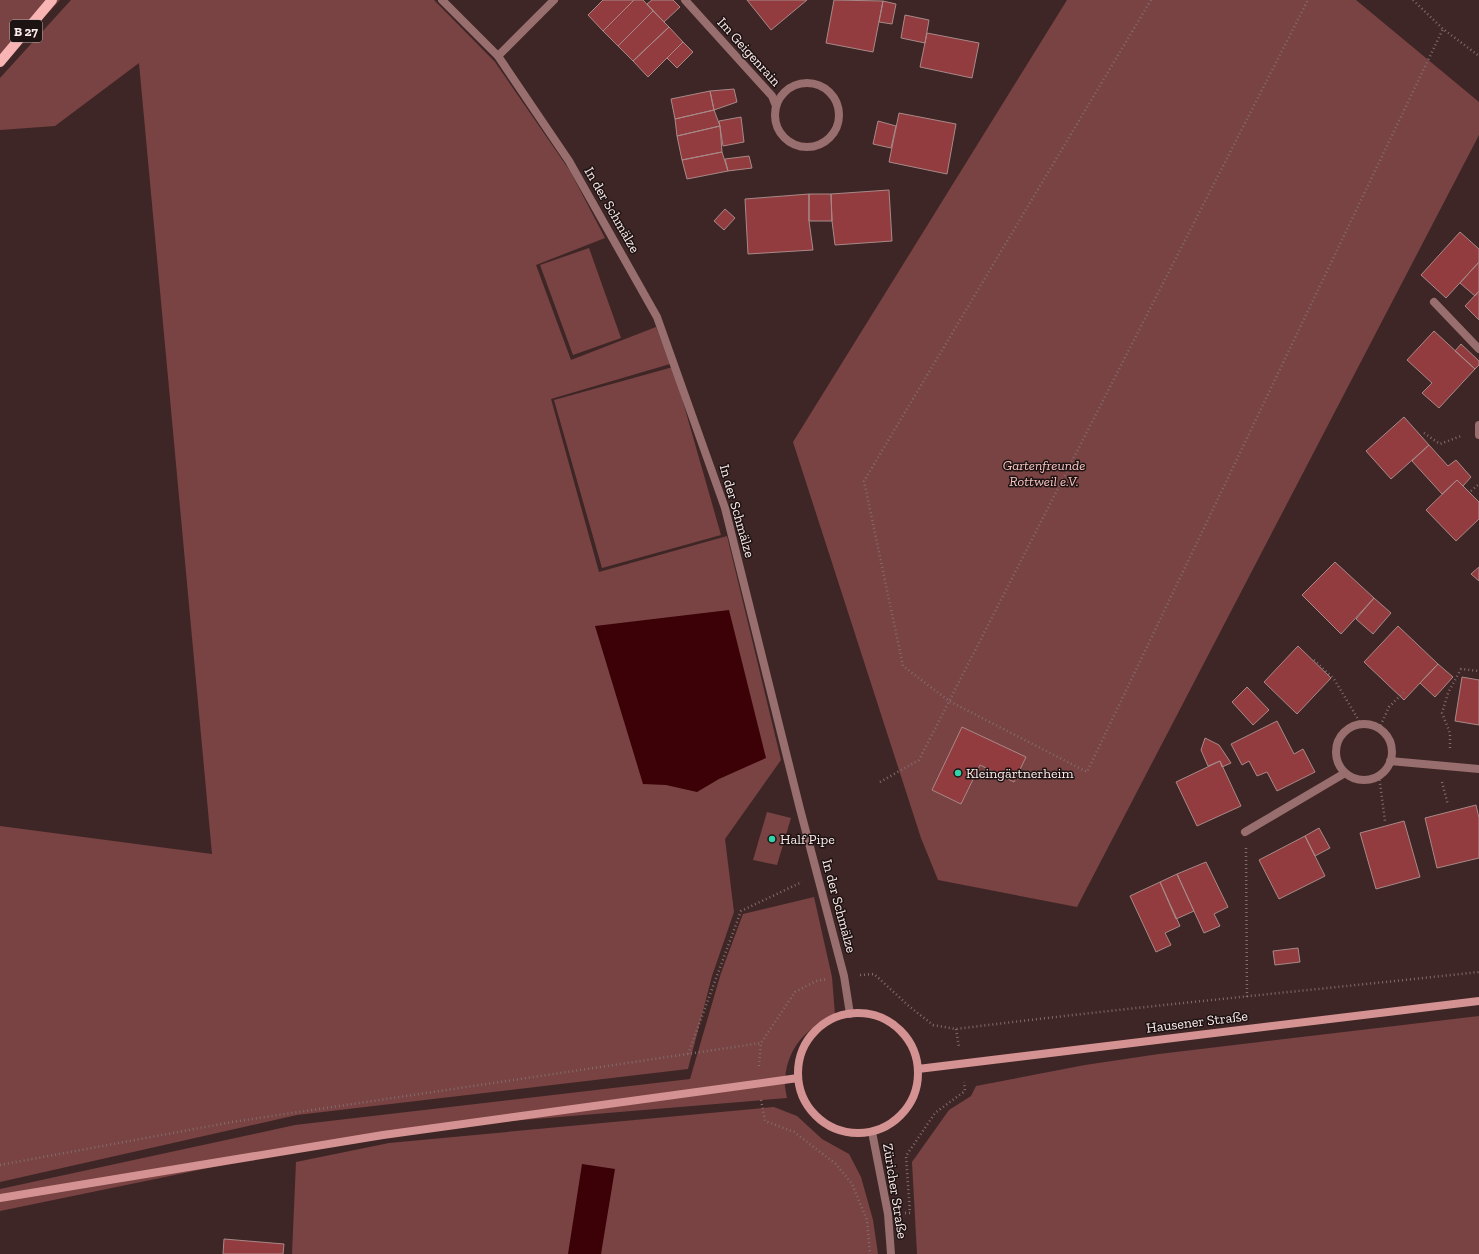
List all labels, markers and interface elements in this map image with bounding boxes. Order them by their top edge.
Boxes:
street label: Im Geigenrain [714,14,784,90]
road number: B 27 [10,20,42,42]
street label: In der Schmälze [581,164,644,256]
park label: Gartenfreunde Rottweil e.V. [1003,457,1085,490]
street label: In der Schmälze [716,462,759,560]
place label: Kleingärtnerheim [966,765,1074,782]
marker: Kleingärtnerheim [953,768,963,778]
place label: Half Pipe [780,831,835,848]
marker: Half Pipe [767,834,777,844]
street label: In der Schmälze [818,857,860,955]
street label: Hausener Straße [1145,1007,1249,1037]
street label: Züricher Straße [879,1142,911,1240]

